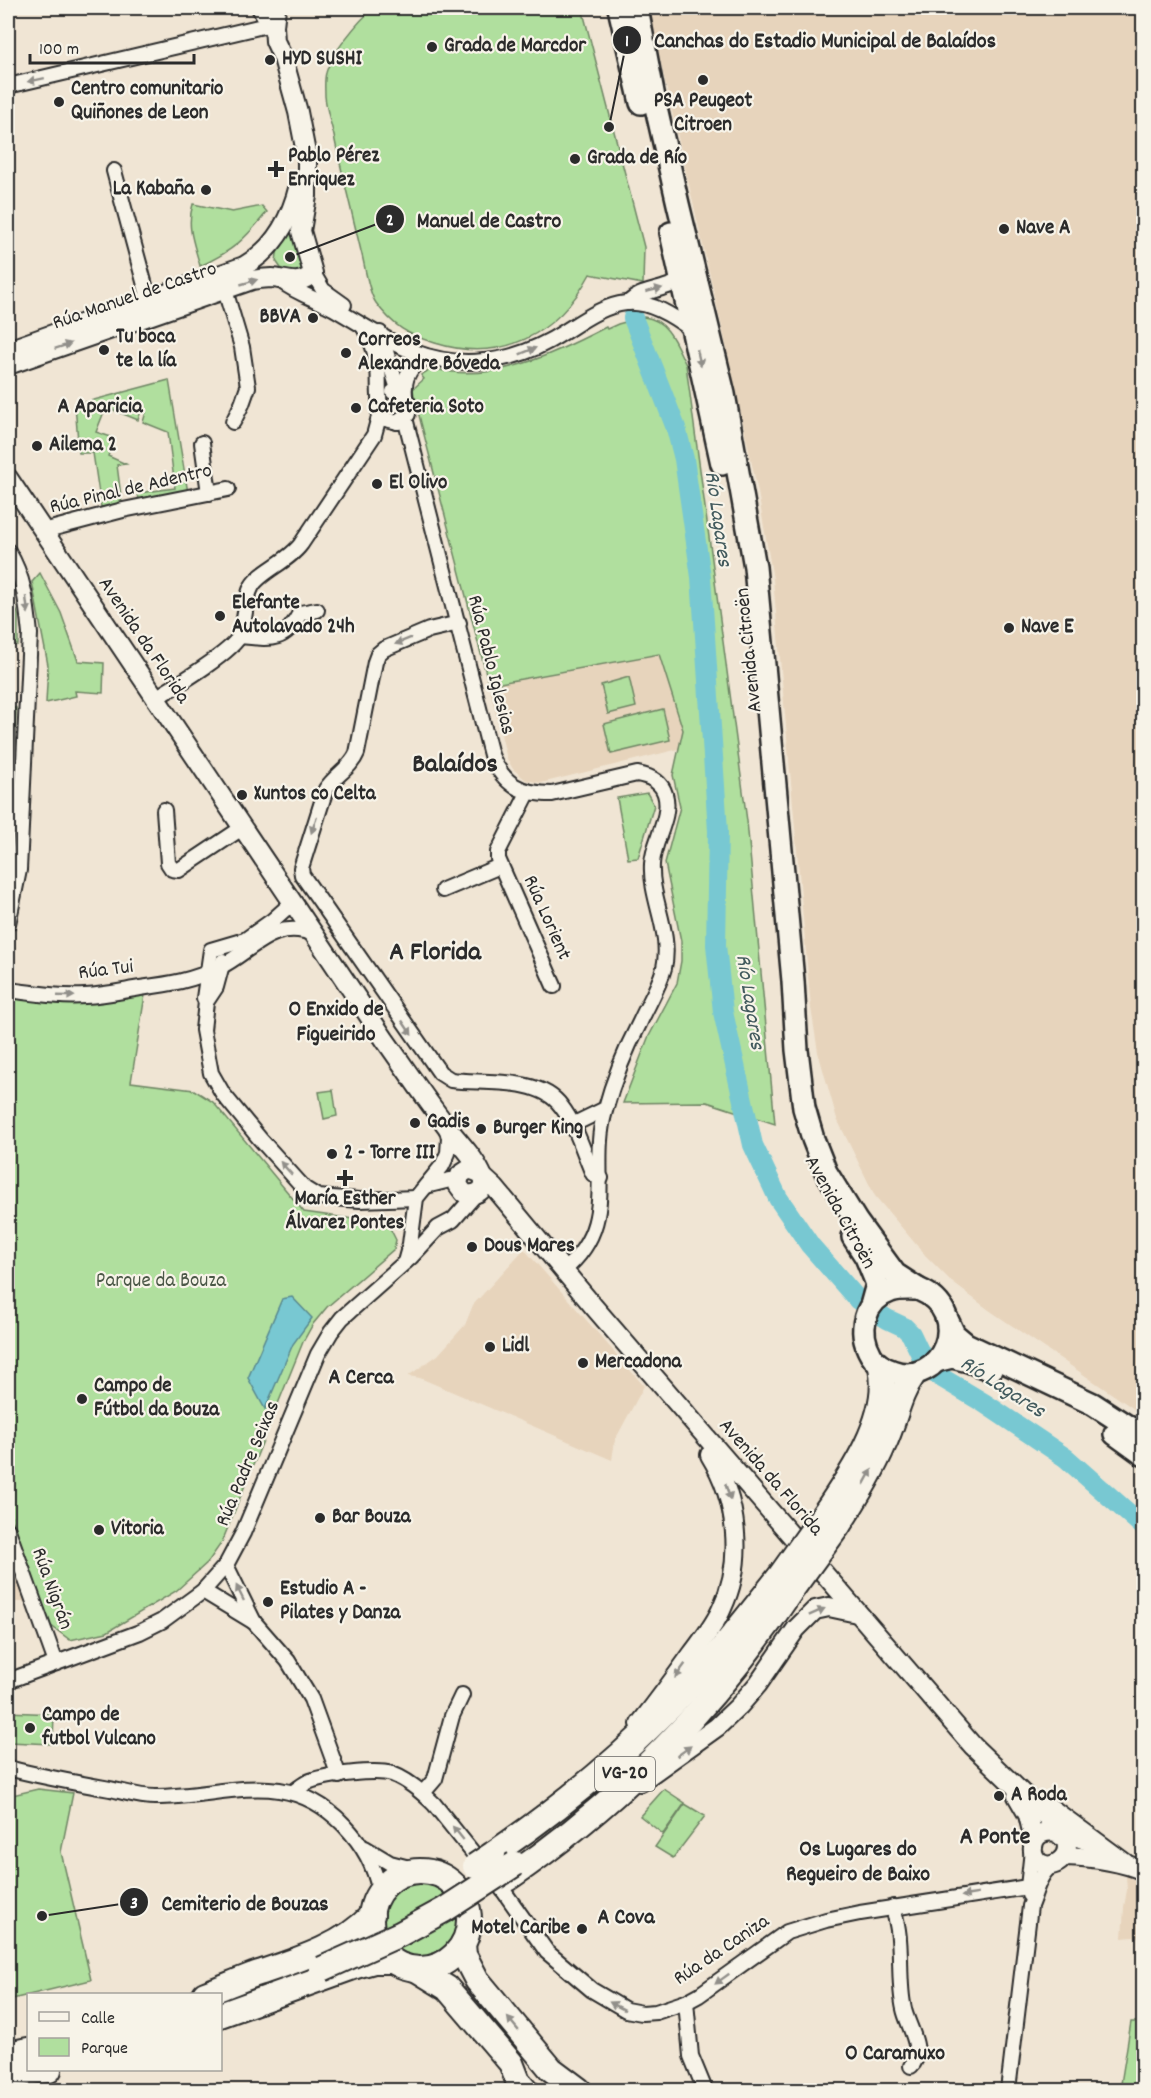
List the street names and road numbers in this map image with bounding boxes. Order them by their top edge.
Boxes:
street label: Rúa Manuel de Castro [49,255,221,339]
street label: Rúa Pinal de Adentro [47,457,215,523]
street label: Avenida da Florida [89,572,197,711]
street label: Avenida Citroën [729,586,771,714]
street label: Rúa Pablo Iglesias [458,592,522,738]
street label: Rúa Lorient [514,871,578,966]
street label: Rúa Tui [77,953,135,989]
street label: Avenida Citroën [795,1151,883,1275]
street label: Rúa Padre Seixas [209,1397,289,1531]
street label: Avenida da Florida [710,1413,830,1544]
street label: Rúa Nigrán [22,1544,80,1634]
road number: VG-20 [595,1757,655,1791]
street label: Rúa da Caniza [668,1907,777,1994]

